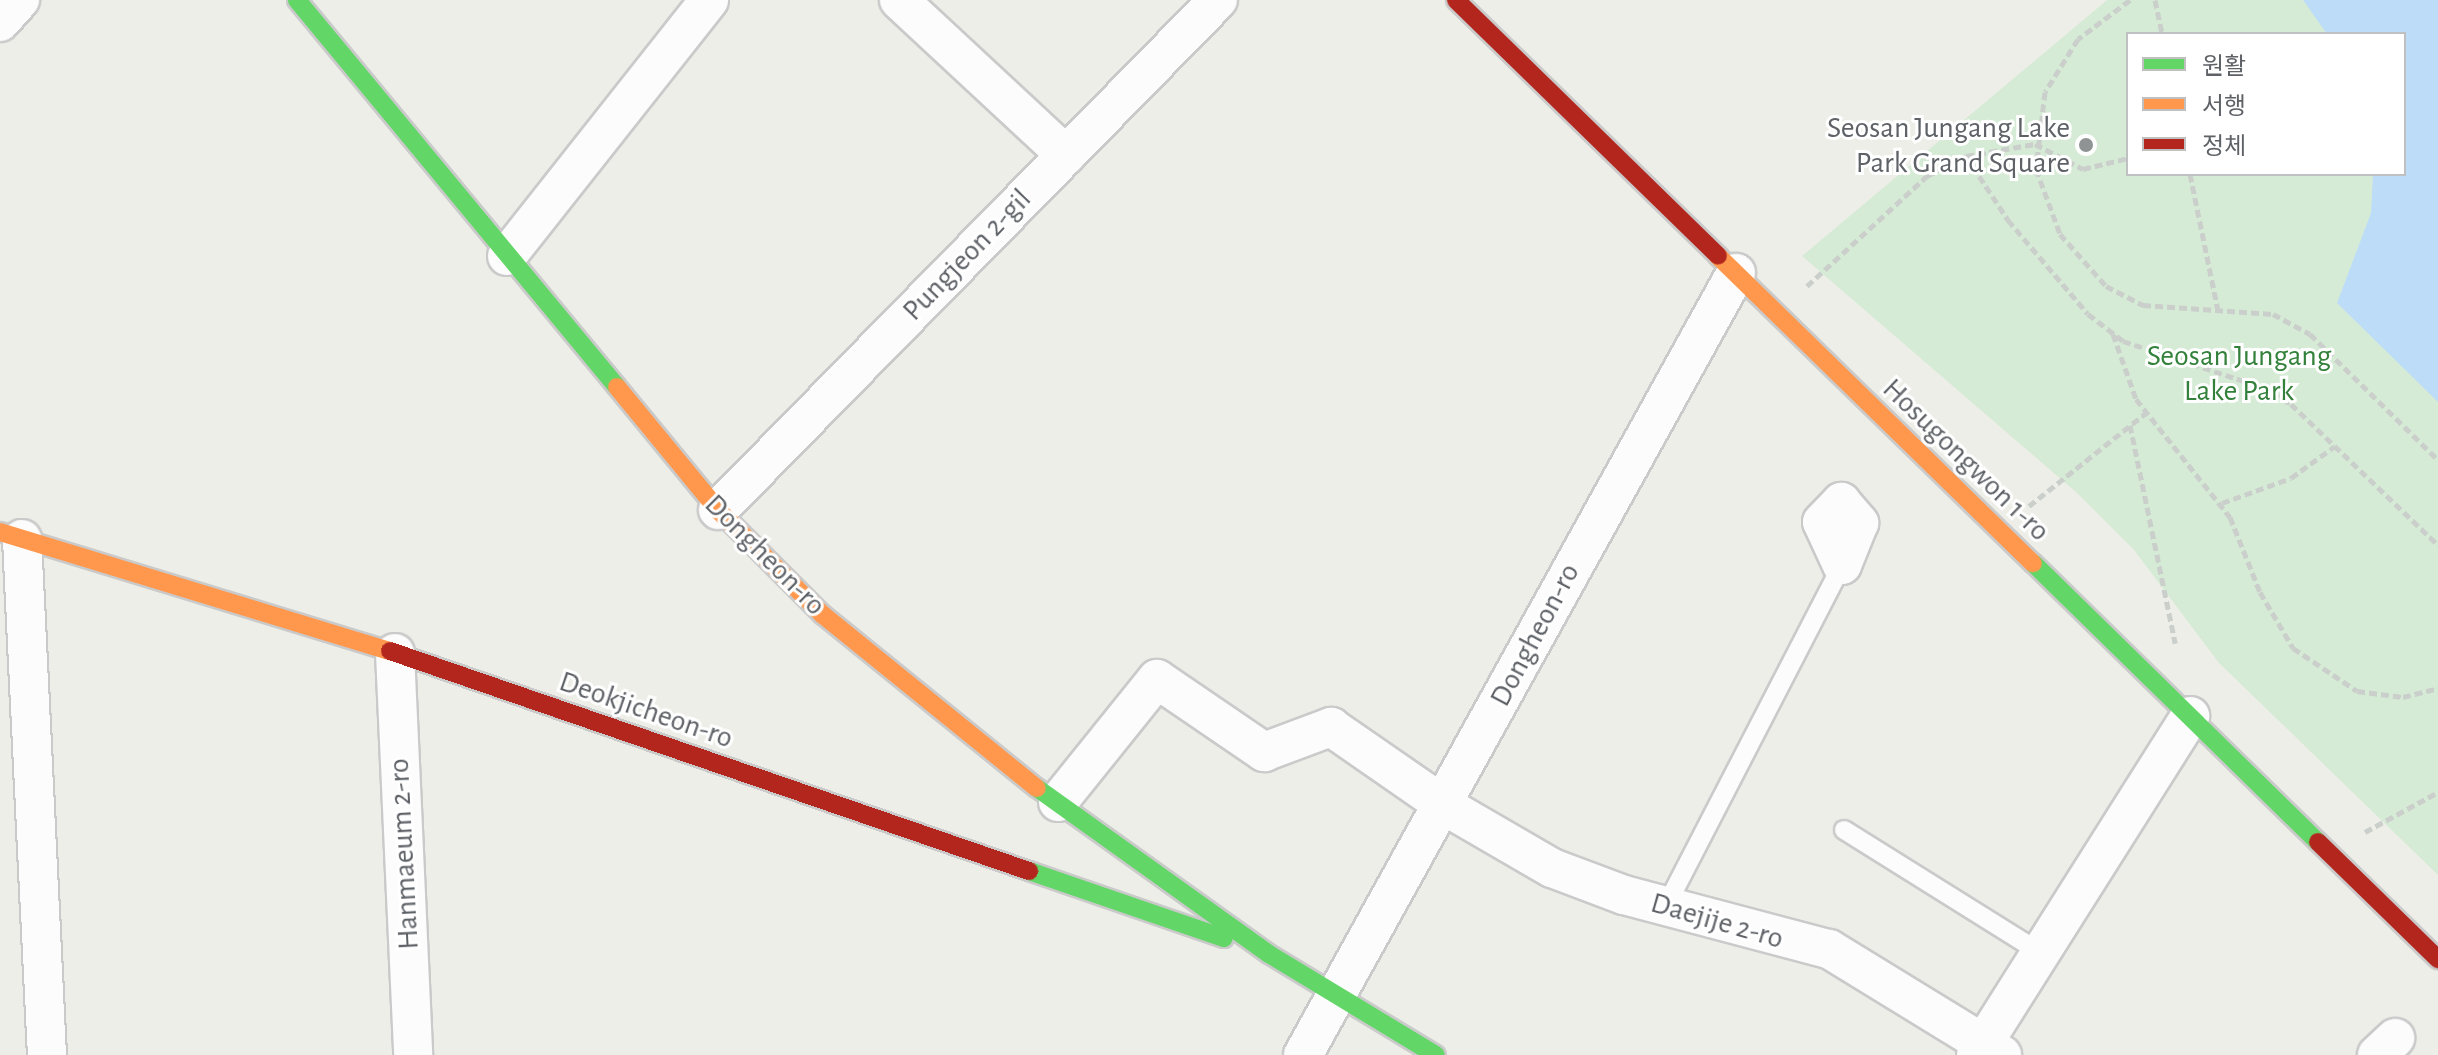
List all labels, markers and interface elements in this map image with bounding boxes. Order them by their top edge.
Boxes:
legend [2126,32,2406,176]
text: 원활 [2202,55,2246,79]
text: 서행 [2202,95,2246,119]
place label: Seosan Jungang Lake Park Grand Square [1827,110,2070,180]
text: 정체 [2202,135,2246,159]
marker: Seosan Jungang Lake Park Grand Square [2077,136,2095,154]
street label: Pungjeon 2-gil [895,182,1039,328]
park label: Seosan Jungang Lake Park [2147,338,2331,408]
street label: Hosugongwon 1-ro [1875,371,2057,549]
street label: Dongheon-ro [697,487,833,623]
street label: Dongheon-ro [1482,557,1588,713]
street label: Deokjicheon-ro [554,663,738,757]
street label: Hanmaeum 2-ro [381,757,427,951]
street label: Daejije 2-ro [1647,885,1787,957]

